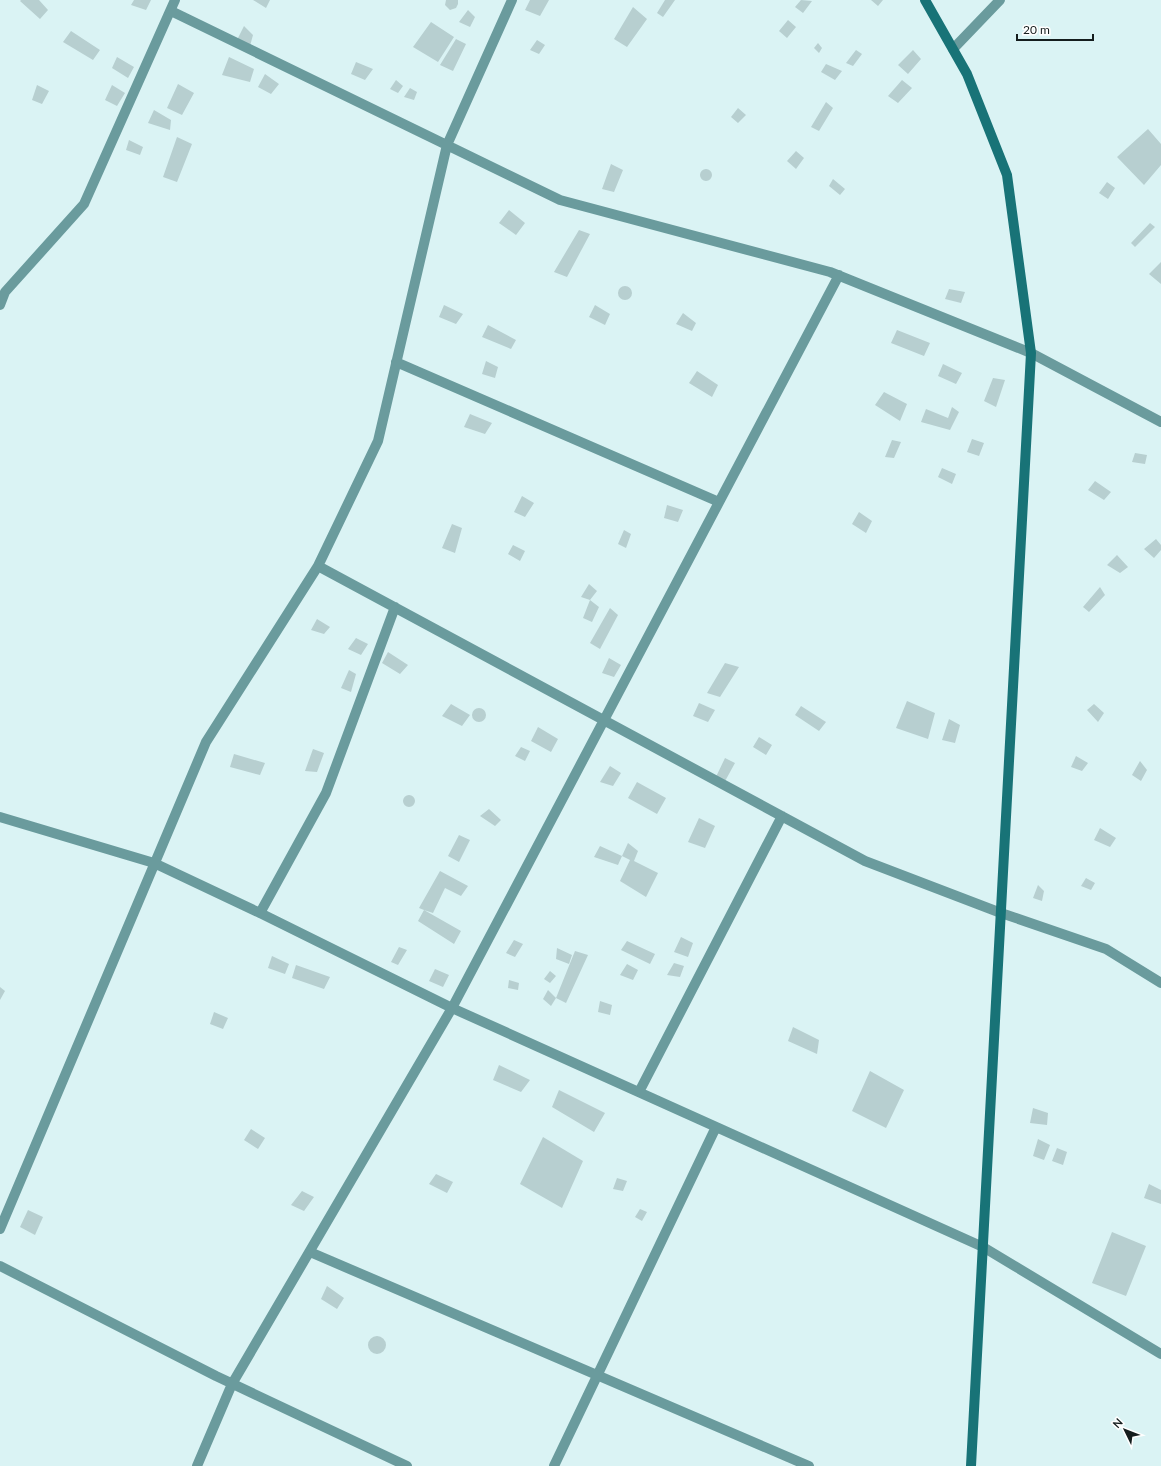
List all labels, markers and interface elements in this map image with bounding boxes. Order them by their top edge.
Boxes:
scale bar [1017,16,1093,42]
text: 20 m [1023,22,1050,37]
north arrow [1105,1410,1145,1450]
text: N [1110,1415,1125,1430]

